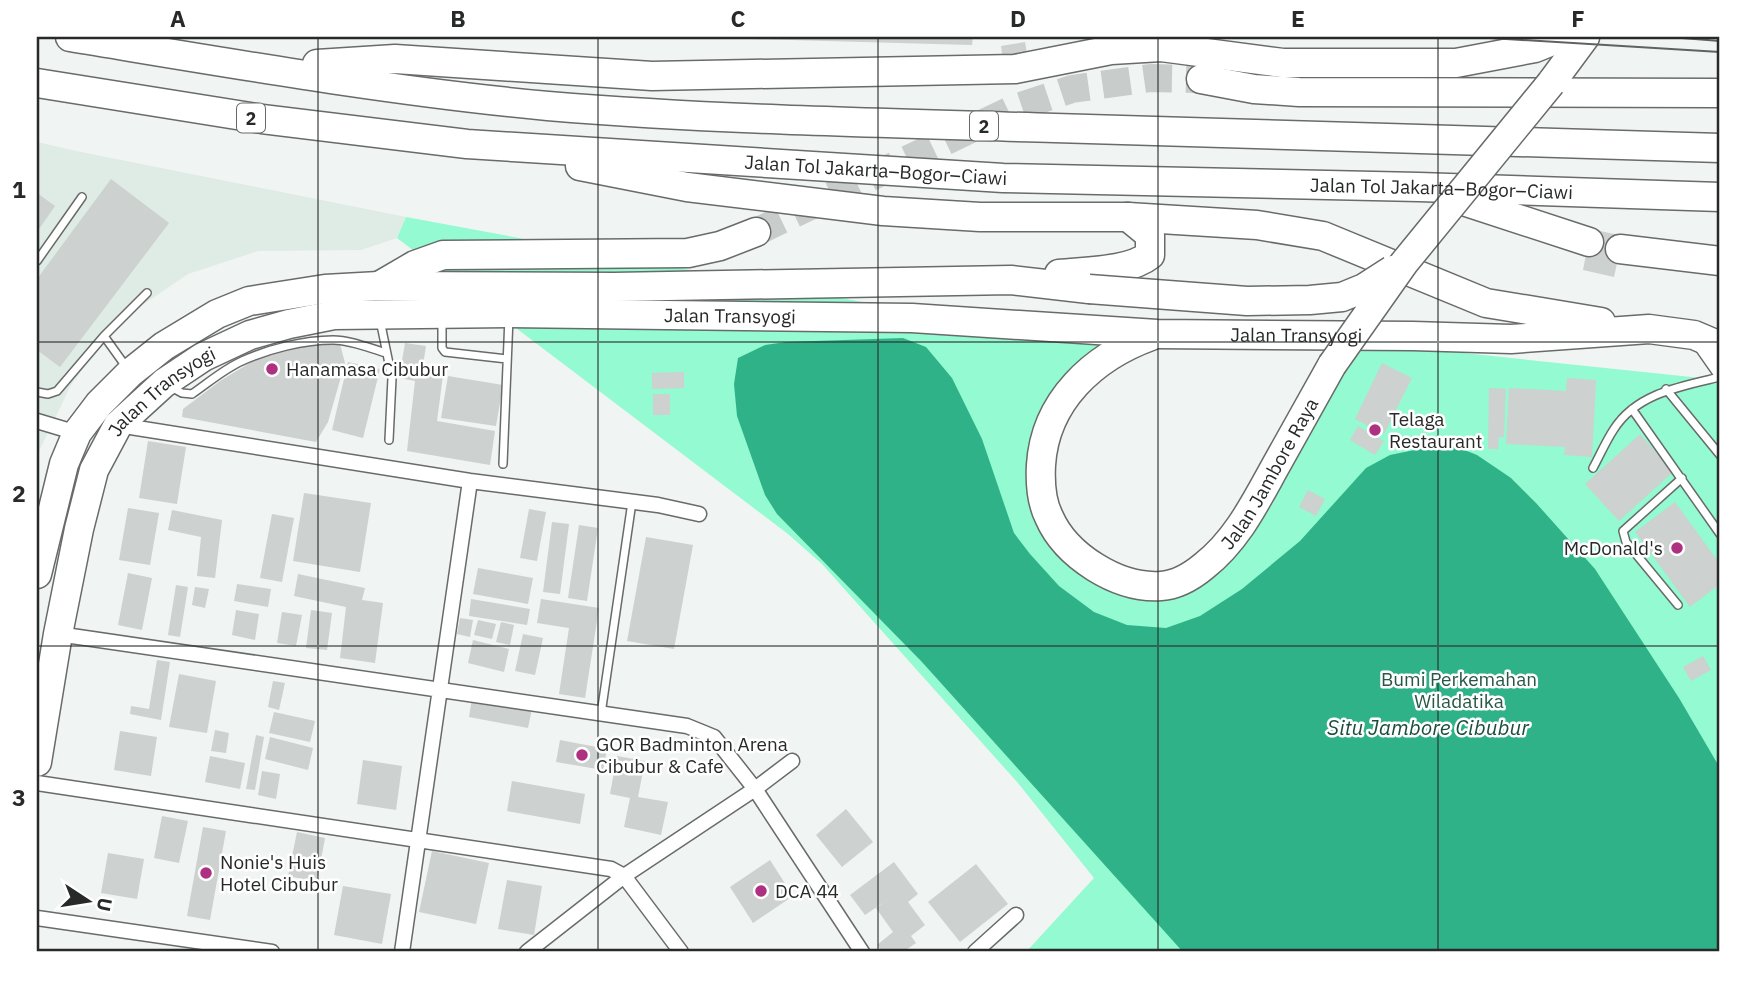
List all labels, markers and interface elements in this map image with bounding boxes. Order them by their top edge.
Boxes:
text: A [170,3,186,33]
text: B [450,3,466,33]
text: C [731,3,746,33]
text: D [1010,3,1026,33]
text: E [1291,3,1305,33]
text: F [1571,3,1585,33]
road number: 2 [237,104,265,132]
road number: 2 [970,112,998,140]
street label: Jalan Tol Jakarta–Bogor–Ciawi [744,150,1007,190]
street label: Jalan Tol Jakarta–Bogor–Ciawi [1310,173,1573,204]
text: 1 [12,174,26,204]
street label: Jalan Transyogi [664,303,796,329]
street label: Jalan Transyogi [1230,323,1362,348]
street label: Jalan Transyogi [102,341,219,440]
place label: Hanamasa Cibubur [286,357,448,381]
marker: Hanamasa Cibubur [264,361,280,377]
street label: Jalan Jambore Raya [1215,394,1323,554]
place label: Telaga Restaurant [1389,407,1483,453]
marker: Telaga Restaurant [1367,422,1383,438]
text: 2 [12,478,26,508]
place label: McDonald's [1564,536,1663,560]
marker: McDonald's [1669,540,1685,556]
park label: Bumi Perkemahan Wiladatika [1381,667,1537,713]
water label: Situ Jambore Cibubur [1327,713,1530,741]
place label: GOR Badminton Arena Cibubur & Cafe [596,732,788,778]
marker: GOR Badminton Arena Cibubur & Cafe [574,747,590,763]
text: 3 [12,782,26,812]
place label: Nonie's Huis Hotel Cibubur [220,850,338,896]
marker: Nonie's Huis Hotel Cibubur [198,865,214,881]
north arrow [52,866,122,936]
place label: DCA 44 [775,879,839,903]
marker: DCA 44 [753,883,769,899]
text: U [92,896,118,913]

